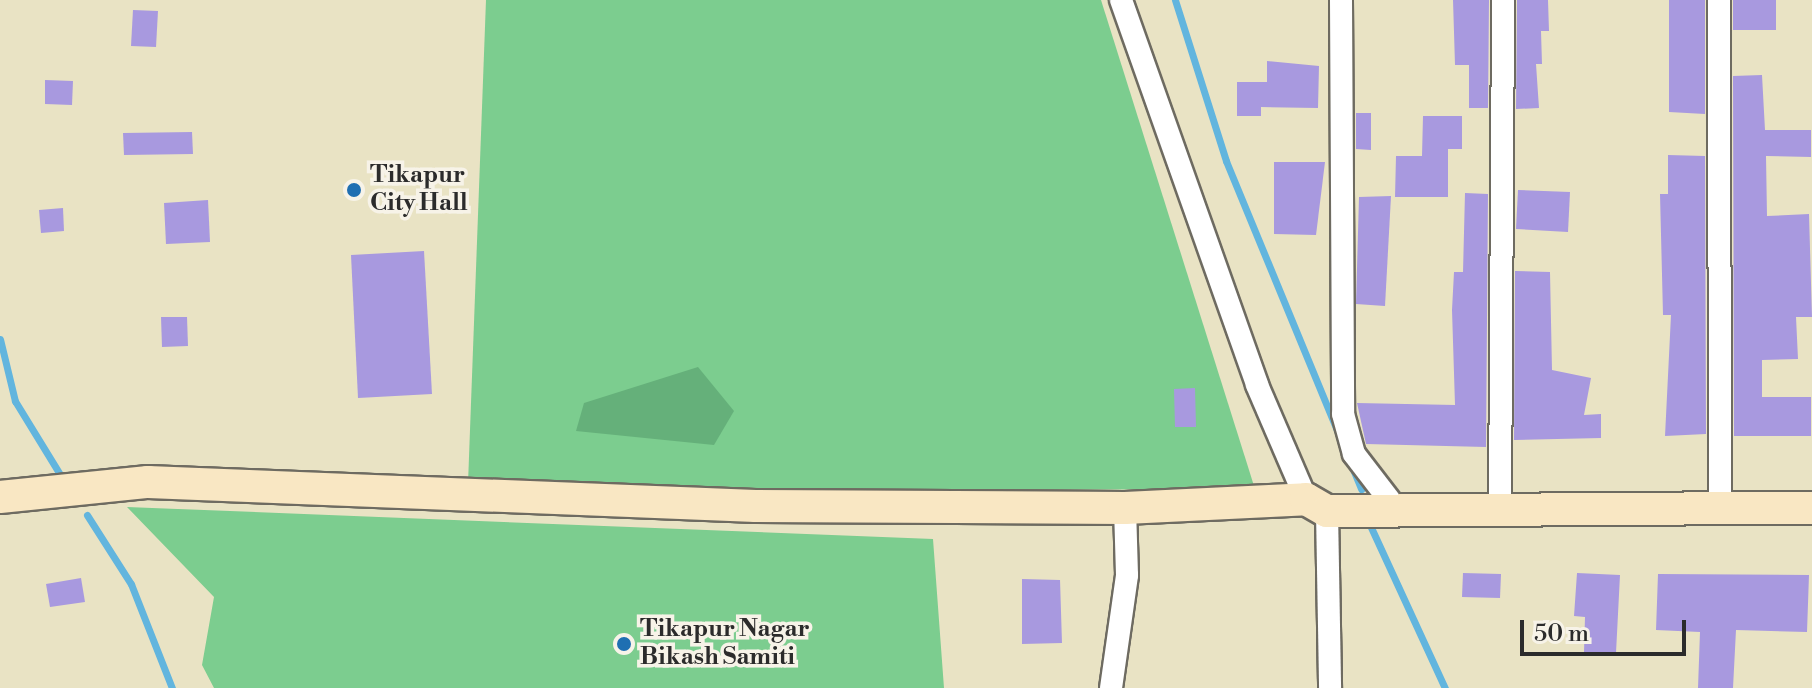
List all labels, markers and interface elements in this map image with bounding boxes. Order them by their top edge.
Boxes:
place label: Tikapur City Hall [370,162,468,218]
marker: Tikapur City Hall [345,181,363,199]
scale bar [1524,604,1690,654]
place label: Tikapur Nagar Bikash Samiti [640,616,810,672]
text: 50 m [1534,619,1589,649]
marker: Tikapur Nagar Bikash Samiti [615,635,633,653]

